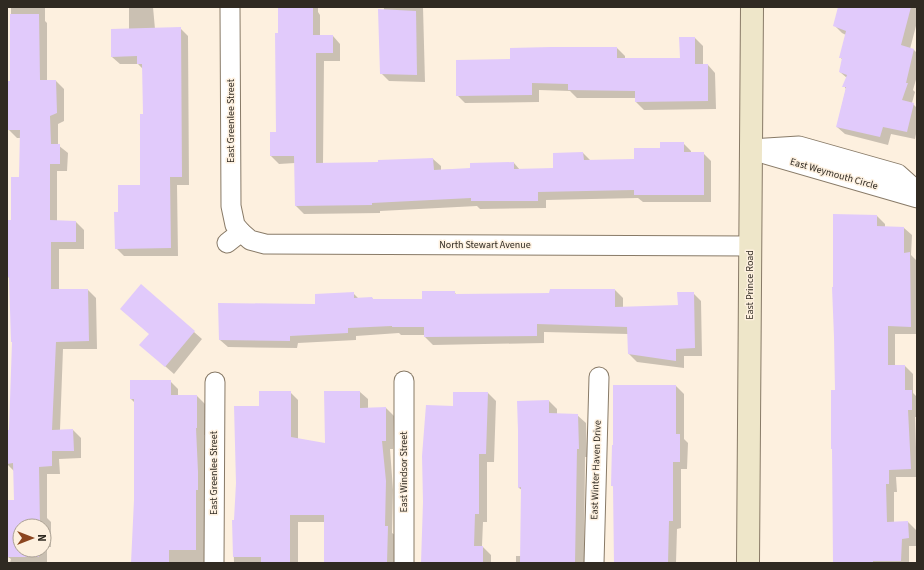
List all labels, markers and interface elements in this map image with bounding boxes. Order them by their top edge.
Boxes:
street label: East Greenlee Street [224,78,238,163]
street label: East Weymouth Circle [788,155,880,193]
street label: North Stewart Avenue [439,238,531,252]
street label: East Prince Road [743,250,757,320]
street label: East Winter Haven Drive [587,420,605,520]
street label: East Greenlee Street [207,430,221,515]
street label: East Windsor Street [397,431,411,513]
north arrow [12,518,52,558]
text: N [34,534,49,542]

